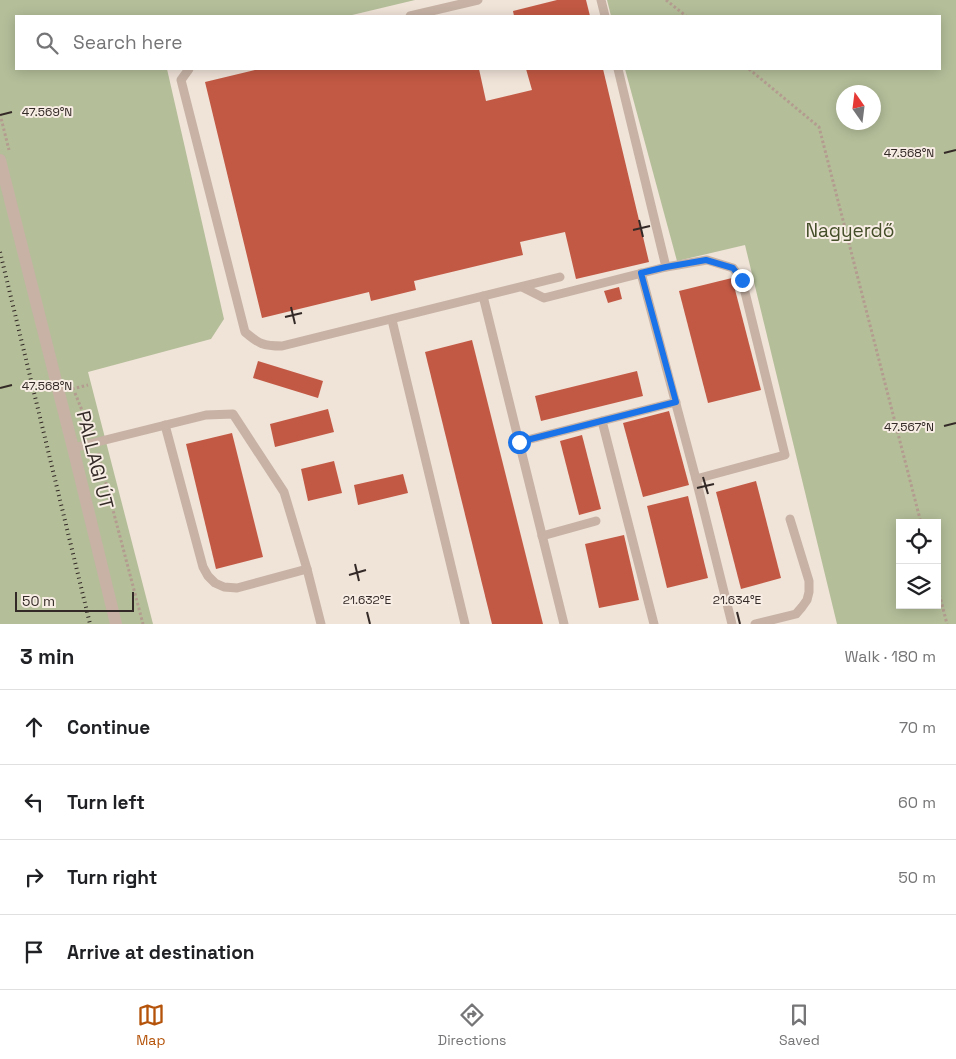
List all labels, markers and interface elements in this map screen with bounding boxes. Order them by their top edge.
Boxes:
search box [15,15,941,70]
icon: search [33,29,61,57]
text: Search here [73,30,183,55]
north arrow [836,85,881,130]
text: 47.569°N [22,104,72,120]
text: 47.568°N [884,145,934,161]
park label: Nagyerdő [805,218,895,243]
route end [731,269,754,292]
text: 47.568°N [22,378,72,394]
street label: PALLAGI ÚT [71,408,119,512]
text: 47.567°N [884,419,934,435]
route start [508,431,531,454]
map controls [896,519,941,609]
button: locate [896,519,941,564]
button: layers [896,564,941,609]
scale bar [15,589,134,612]
text: 50 m [22,592,55,610]
text: 21.632°E [343,592,391,608]
text: 21.634°E [713,592,762,608]
text: 3 min [20,643,75,670]
text: Walk · 180 m [844,646,936,667]
icon: ahead [20,713,48,741]
text: Continue [67,715,150,740]
text: 70 m [899,717,936,738]
icon: left [20,788,48,816]
text: Turn left [67,790,145,815]
text: 60 m [898,792,936,813]
icon: right [20,863,48,891]
text: Turn right [67,865,157,890]
text: 50 m [898,867,936,888]
icon: arrive [20,938,48,966]
text: Arrive at destination [67,940,255,965]
tab: Map [136,1001,165,1049]
tab: Directions [438,1001,506,1049]
tab: Saved [779,1001,820,1049]

